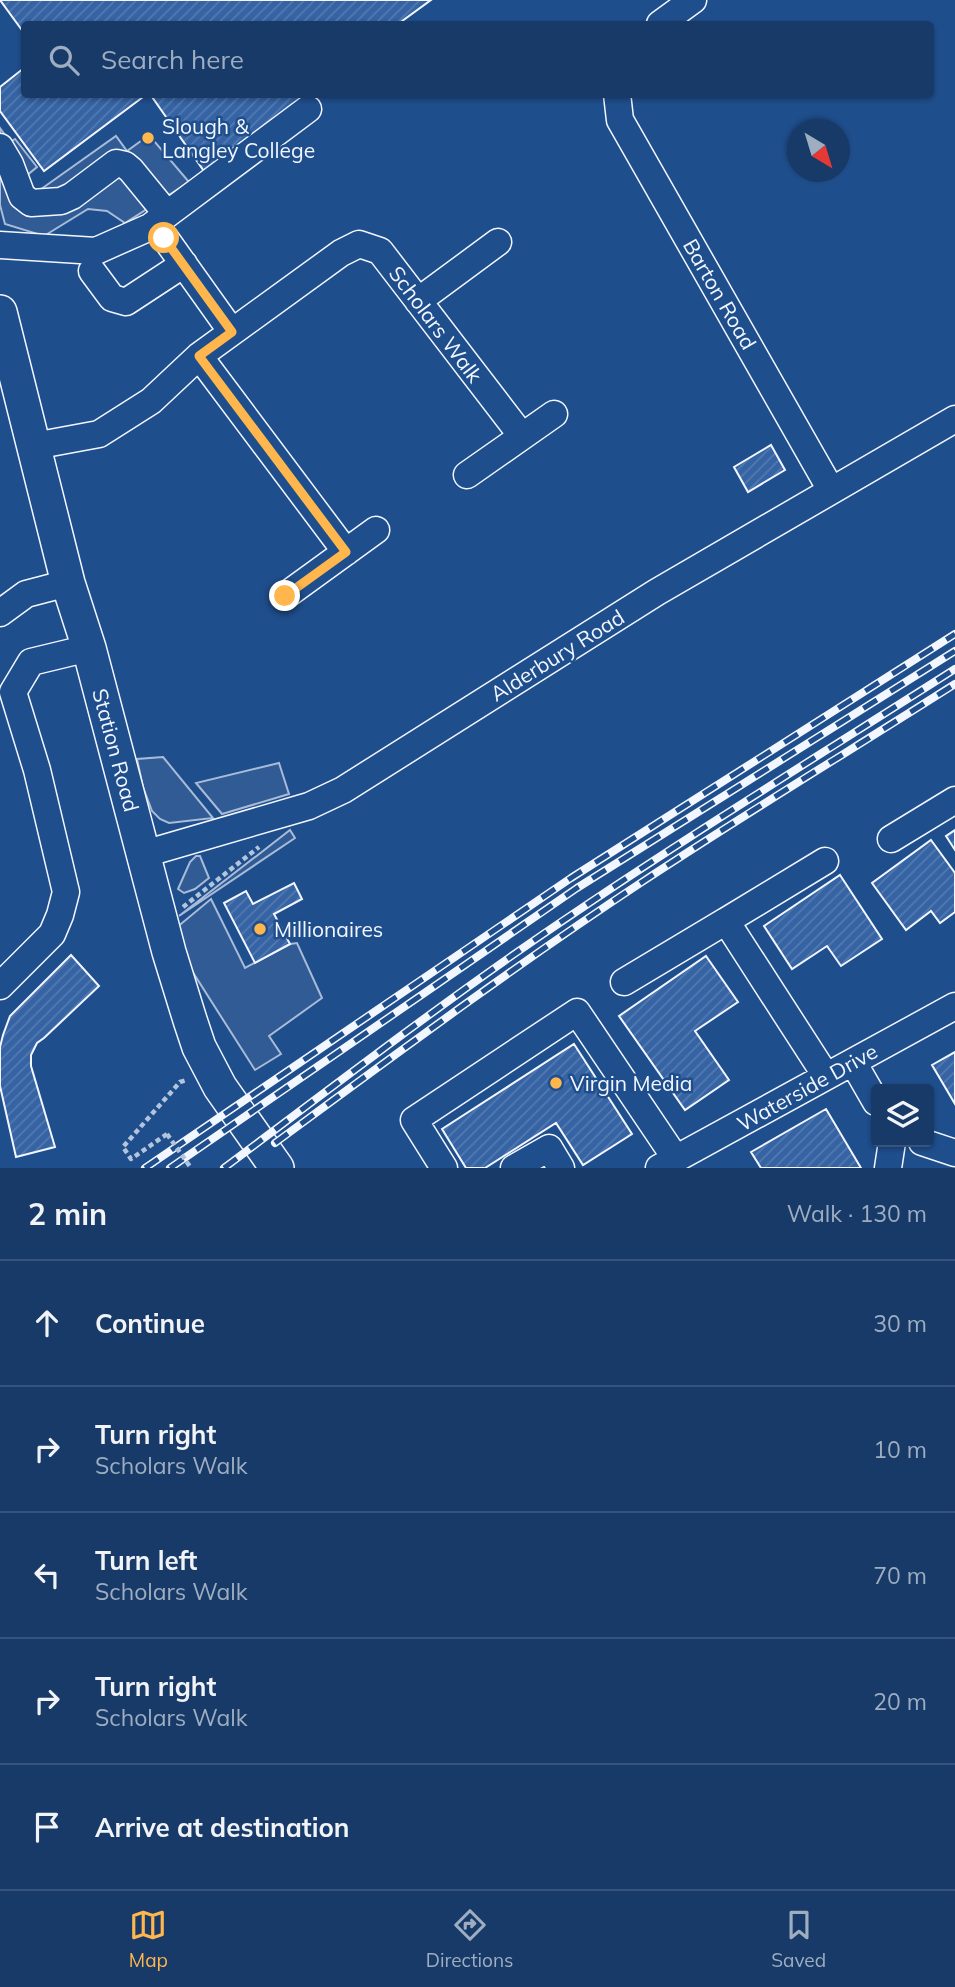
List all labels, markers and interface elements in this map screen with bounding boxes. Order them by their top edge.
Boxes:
search box [21,21,934,98]
icon: search [45,41,83,79]
text: Search here [101,43,244,76]
place label: Slough & Langley College [162,113,315,163]
north arrow [787,119,850,182]
marker: Slough & Langley College [140,130,156,146]
route start [148,222,179,253]
street label: Barton Road [678,234,762,354]
street label: Scholars Walk [384,261,488,388]
route end [269,580,300,611]
street label: Alderbury Road [485,603,629,707]
street label: Station Road [87,685,145,815]
place label: Millionaires [274,916,383,942]
marker: Millionaires [252,921,268,937]
street label: Waterside Drive [732,1038,882,1136]
place label: Virgin Media [570,1070,692,1096]
marker: Virgin Media [548,1075,564,1091]
map controls [871,1084,934,1147]
button: layers [871,1084,934,1147]
text: 2 min [28,1195,107,1233]
text: Walk · 130 m [787,1199,927,1228]
icon: ahead [28,1304,66,1342]
text: Continue [95,1307,205,1340]
text: 30 m [873,1309,927,1338]
text: Turn right [95,1418,216,1451]
icon: right [28,1430,66,1468]
text: 10 m [873,1435,927,1464]
text: Scholars Walk [95,1451,248,1480]
text: Turn left [95,1544,197,1577]
icon: left [28,1556,66,1594]
text: 70 m [873,1561,927,1590]
text: Scholars Walk [95,1577,248,1606]
text: Turn right [95,1670,216,1703]
icon: right [28,1682,66,1720]
text: 20 m [873,1687,927,1716]
text: Scholars Walk [95,1703,248,1732]
icon: arrive [28,1808,66,1846]
text: Arrive at destination [95,1811,350,1844]
tab: Map [129,1906,168,1972]
tab: Directions [426,1906,514,1972]
tab: Saved [771,1906,826,1972]

